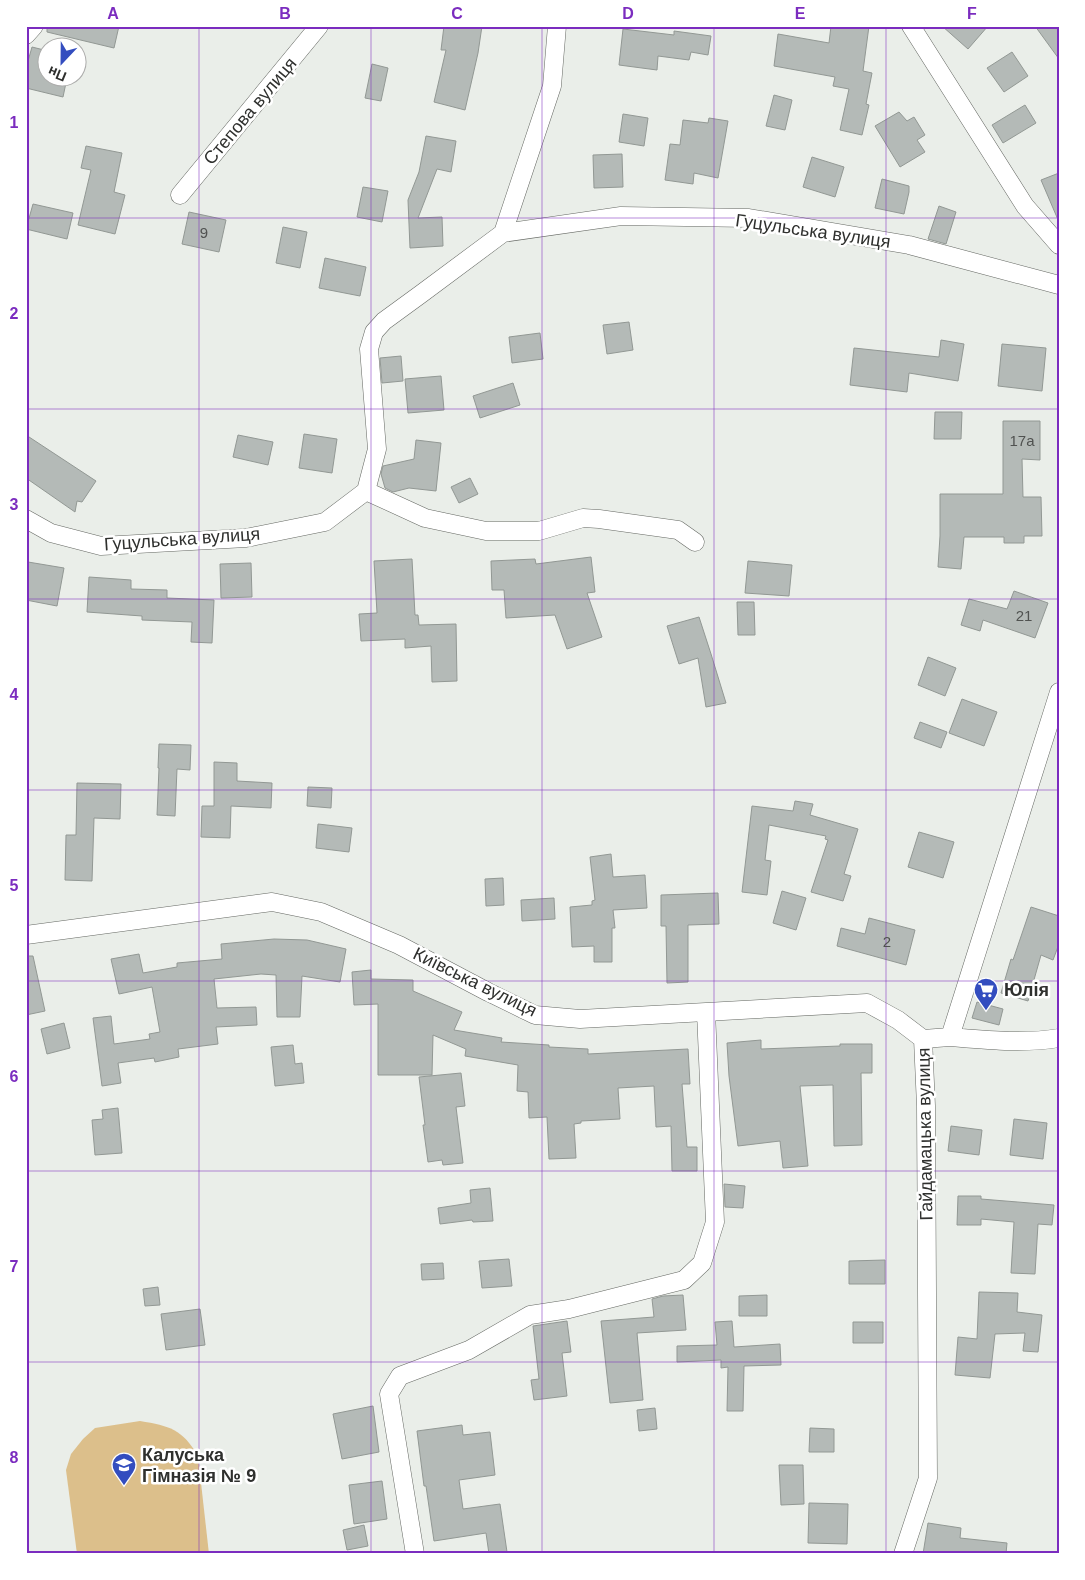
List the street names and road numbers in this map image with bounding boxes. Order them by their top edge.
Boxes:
street label: Степова вулиця [199,53,301,169]
street label: Гуцульська вулиця [734,210,892,252]
street label: Гуцульська вулиця [103,524,261,554]
street label: Київська вулиця [410,943,540,1021]
street label: Гайдамацька вулиця [913,1047,937,1221]

